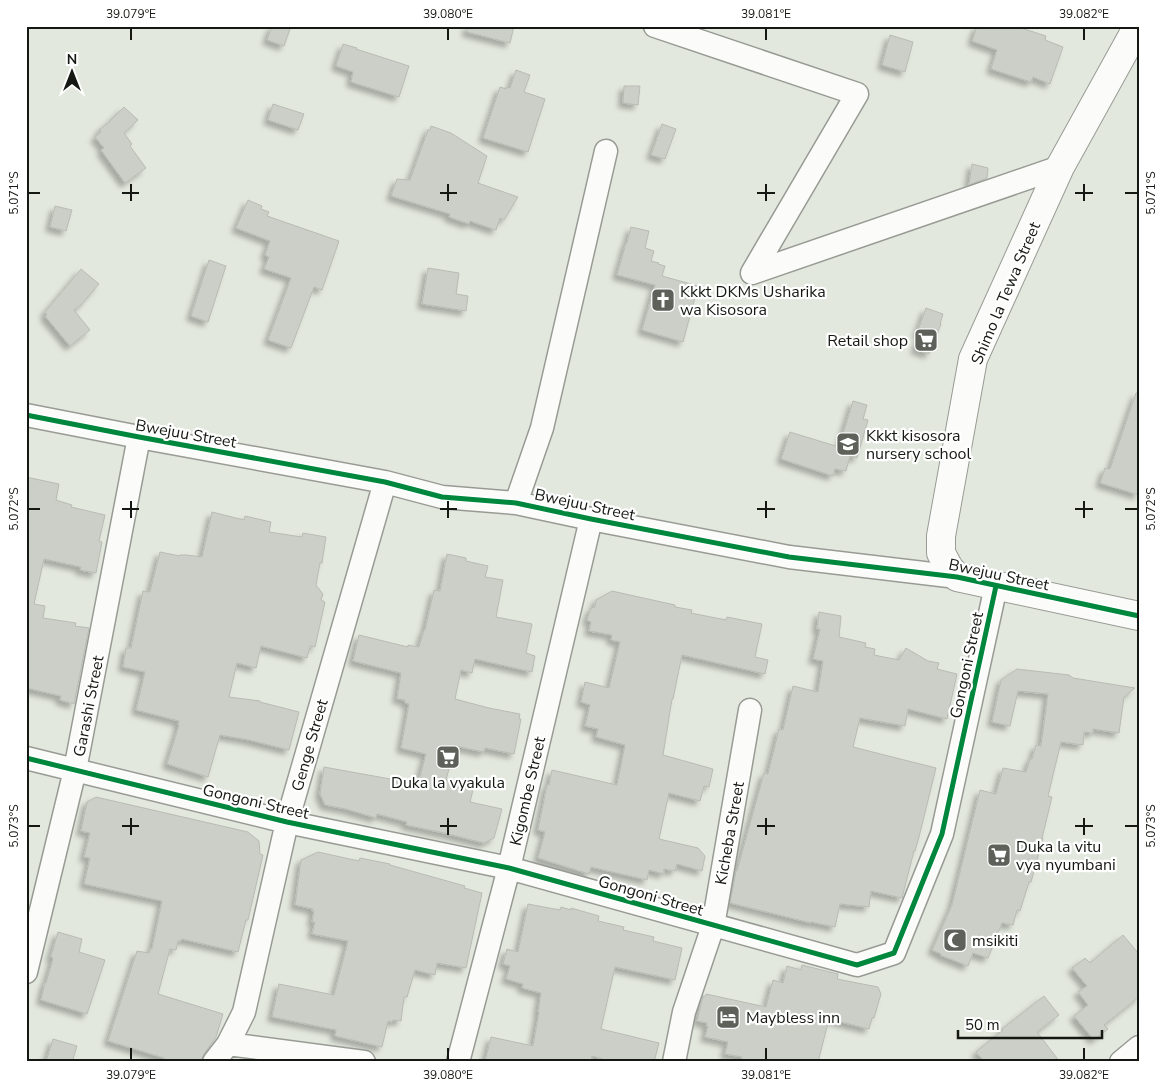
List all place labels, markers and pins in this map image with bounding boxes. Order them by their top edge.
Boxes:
place label: Kkkt DKMs Usharika wa Kisosora [680,281,826,321]
church icon: Kkkt DKMs Usharika wa Kisosora [650,287,676,313]
supermarket icon: Retail shop [913,327,939,353]
place label: Retail shop [827,330,908,352]
place label: Kkkt kisosora nursery school [866,425,971,465]
school or university icon: Kkkt kisosora nursery school [835,431,861,457]
supermarket icon: Duka la vyakula [435,744,461,770]
place label: Duka la vyakula [391,772,505,794]
place label: Duka la vitu vya nyumbani [1016,836,1116,876]
supermarket icon: Duka la vitu vya nyumbani [986,842,1012,868]
mosque icon: msikiti [942,927,968,953]
place label: msikiti [972,930,1018,952]
hotel icon: Maybless inn [715,1004,741,1030]
place label: Maybless inn [746,1007,840,1029]

